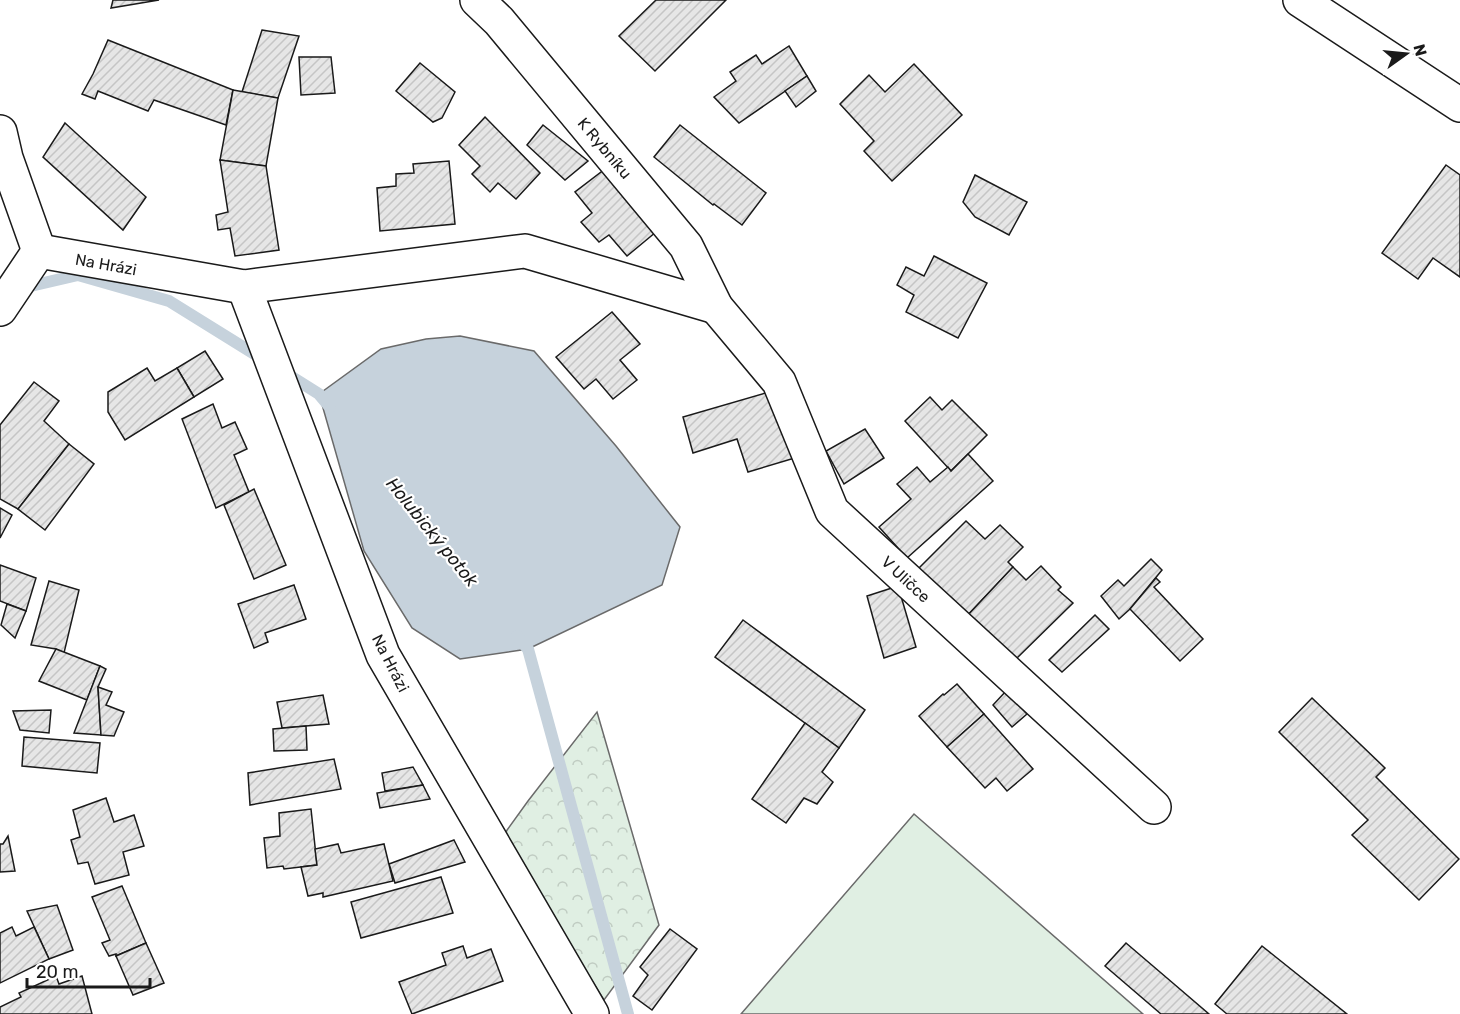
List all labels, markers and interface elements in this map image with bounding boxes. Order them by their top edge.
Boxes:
north arrow [1376,24,1436,84]
text: N [1409,42,1431,58]
street label: K Rybníku [574,114,636,183]
street label: Na Hrázi [74,250,138,279]
water label: Holubický potok [381,473,483,592]
street label: V Uličce [877,552,934,607]
street label: Na Hrázi [368,631,413,695]
scale bar [27,951,150,989]
text: 20 m [36,961,78,983]

